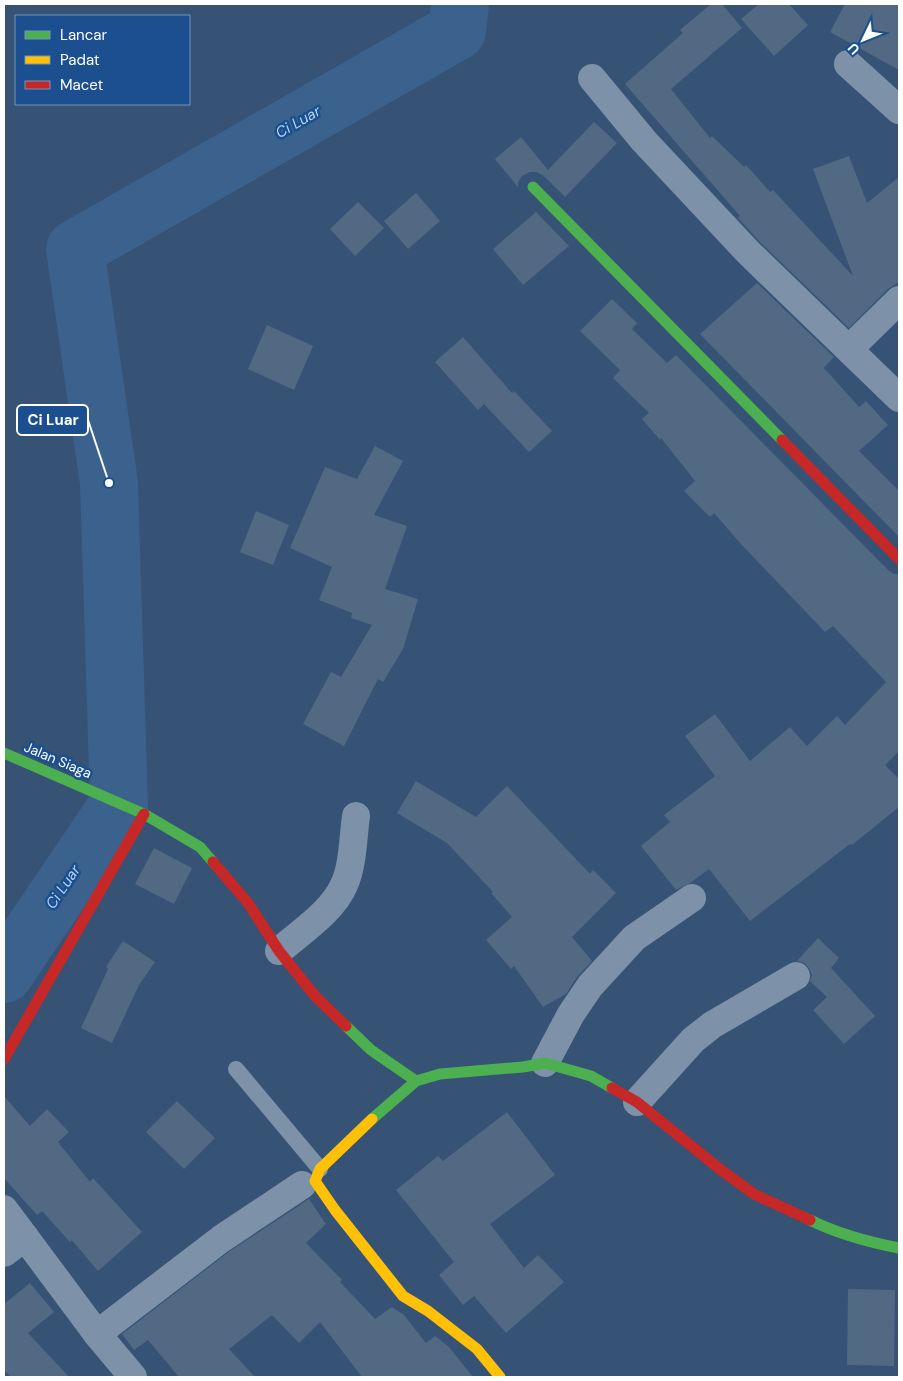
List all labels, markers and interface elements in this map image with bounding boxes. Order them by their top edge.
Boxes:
legend [15,15,190,105]
north arrow [838,15,888,65]
text: Lancar [60,25,107,45]
text: U [844,39,863,59]
text: Padat [60,50,100,70]
text: Macet [60,75,104,95]
water label: Ci Luar [272,101,325,143]
callout: Ci Luar [17,405,88,435]
text: Ci Luar [27,410,79,430]
street label: Jalan Siaga [22,738,94,782]
water label: Ci Luar [41,861,85,913]

